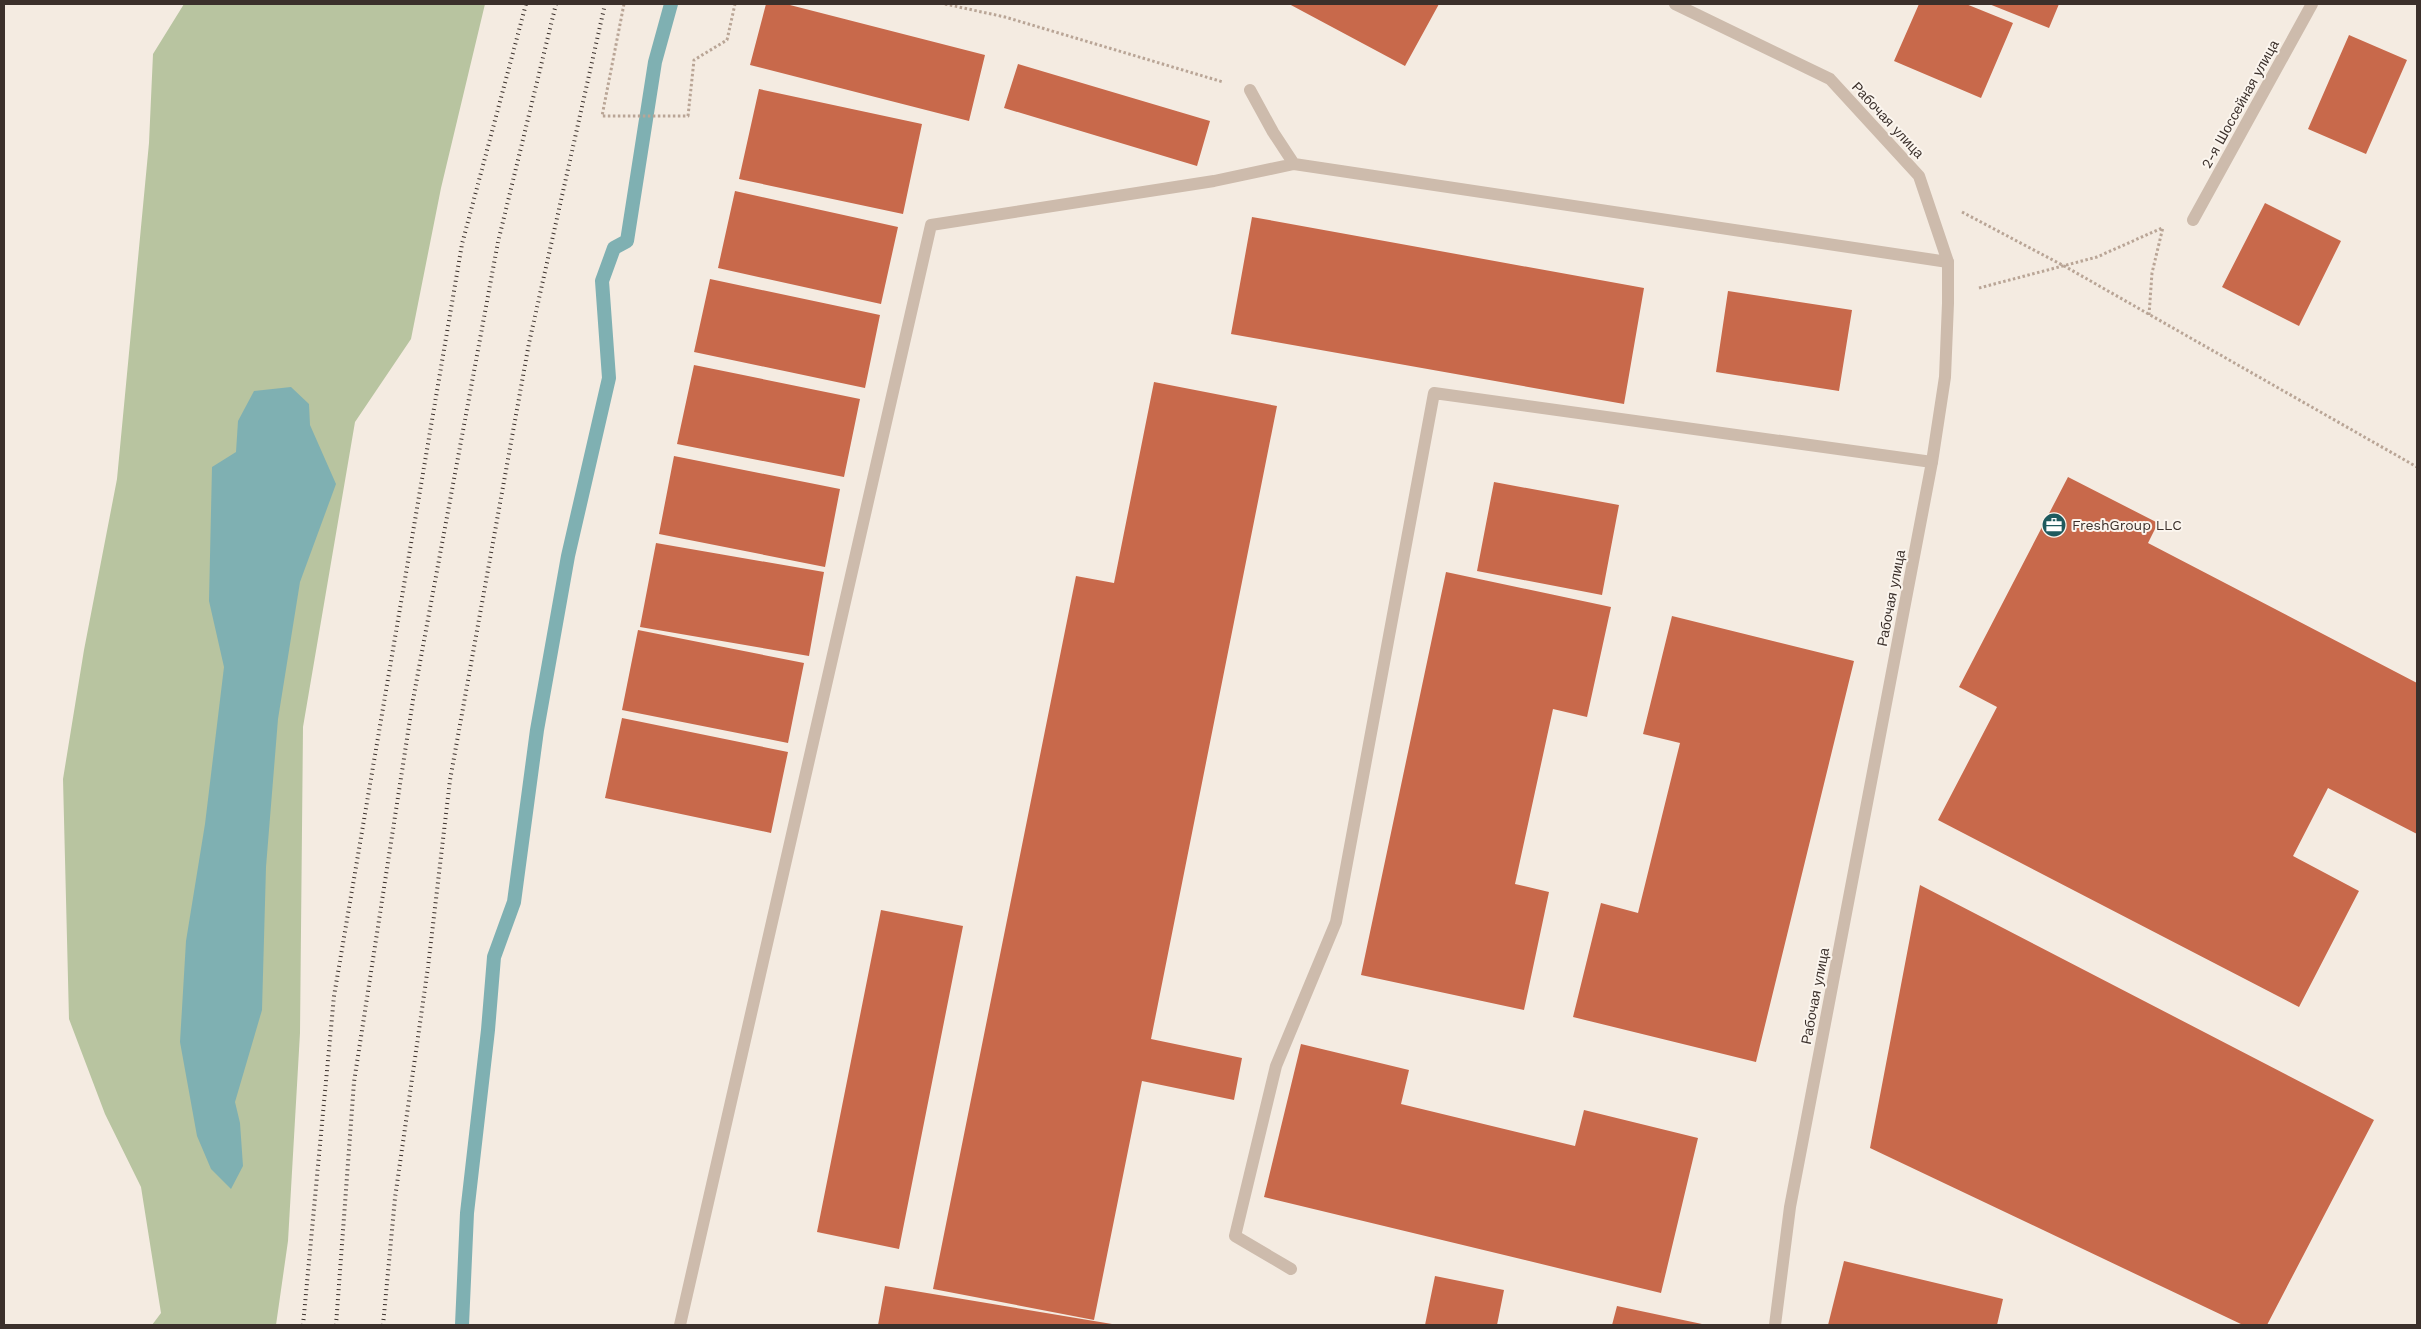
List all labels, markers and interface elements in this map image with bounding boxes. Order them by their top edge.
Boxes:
street label: 2-я Шоссейная улица [2198,37,2282,171]
street label: Рабочая улица [1849,79,1927,161]
office icon: FreshGroup LLC [2041,512,2067,538]
place label: FreshGroup LLC [2072,517,2182,533]
street label: Рабочая улица [1874,548,1908,648]
street label: Рабочая улица [1798,946,1832,1046]

